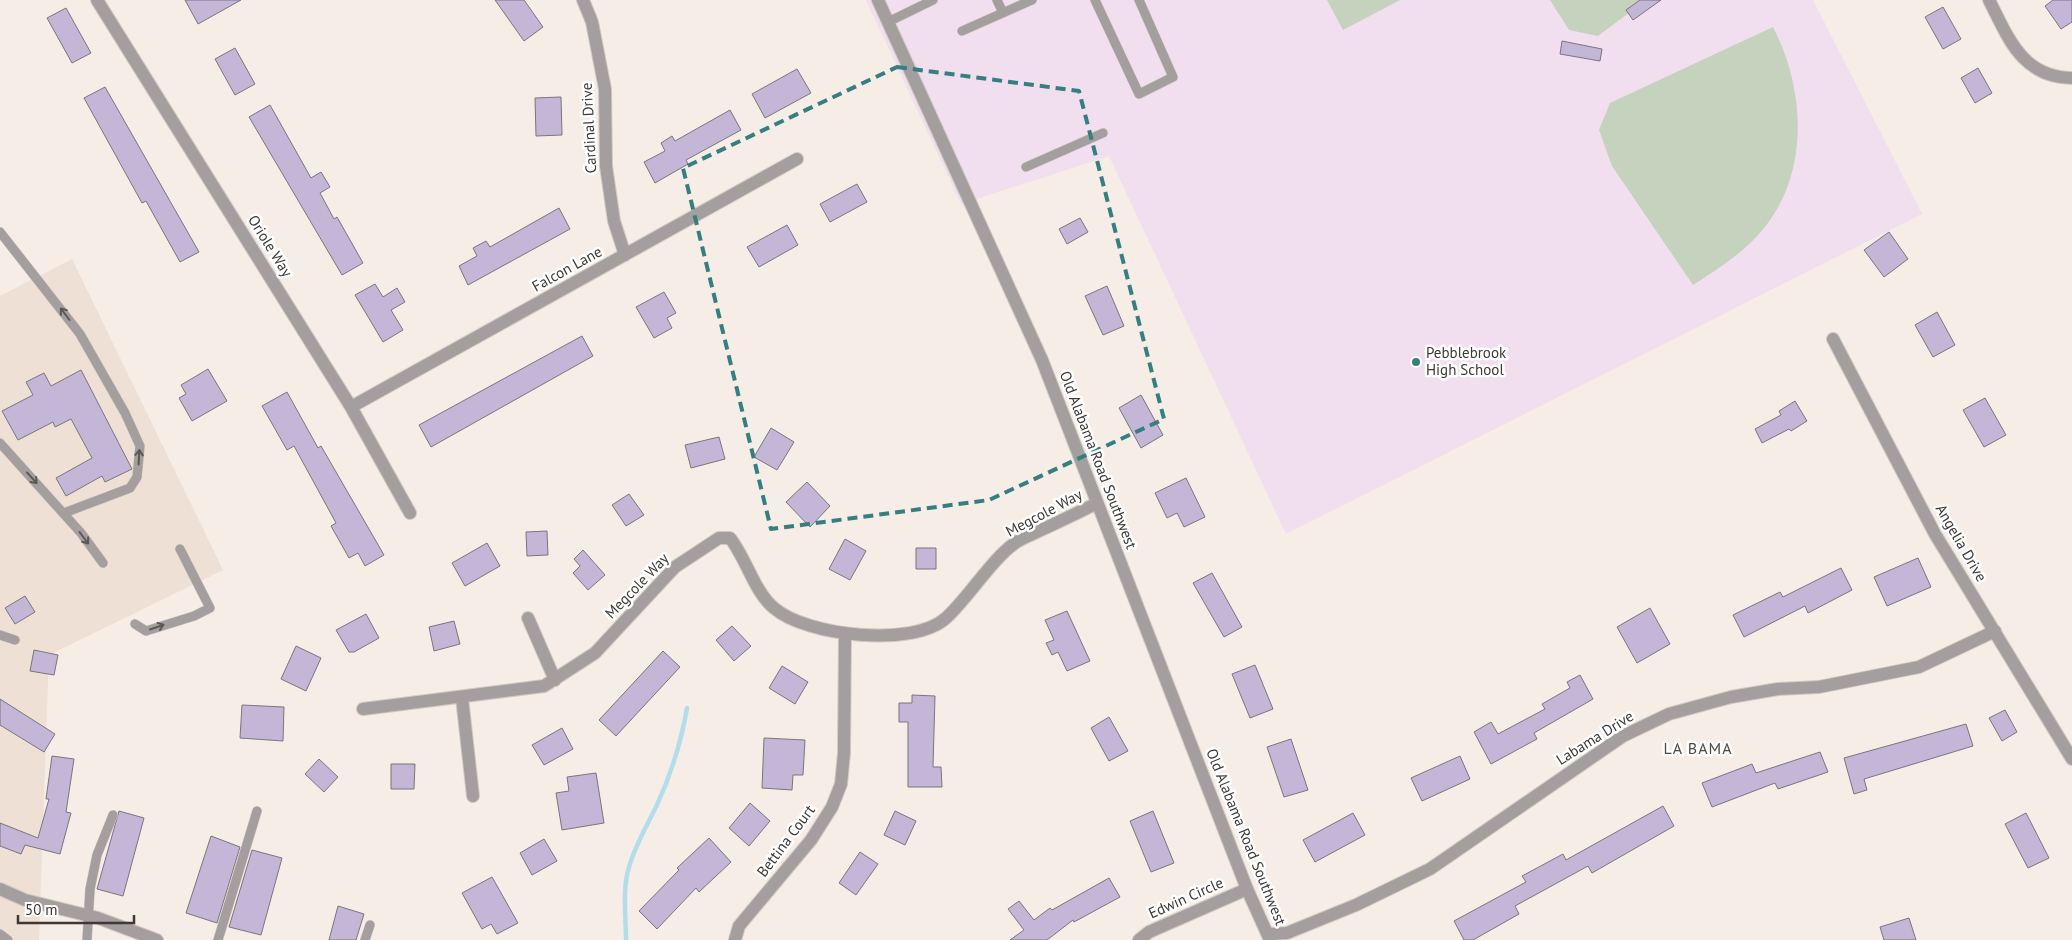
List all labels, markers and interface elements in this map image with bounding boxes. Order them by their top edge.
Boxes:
street label: Cardinal Drive [577,82,600,174]
street label: Oriole Way [244,211,297,280]
street label: Falcon Lane [528,242,605,296]
one-way arrow [60,307,70,321]
place label: Pebblebrook High School [1426,343,1507,379]
marker: Pebblebrook High School [1410,356,1422,368]
street label: Old Alabama Road Southwest [1056,368,1141,551]
one-way arrow [135,449,144,465]
one-way arrow [26,472,38,485]
street label: Megcole Way [1002,484,1085,541]
street label: Angelia Drive [1932,501,1991,585]
one-way arrow [79,531,90,544]
street label: Megcole Way [601,549,673,622]
one-way arrow [149,622,165,631]
street label: Labama Drive [1553,706,1637,769]
district label: LA BAMA [1663,738,1733,758]
street label: Old Alabama Road Southwest [1202,746,1291,928]
street label: Bettina Court [752,801,819,880]
street label: Edwin Circle [1145,873,1226,922]
scale bar [18,892,134,924]
text: 50 m [25,900,58,919]

